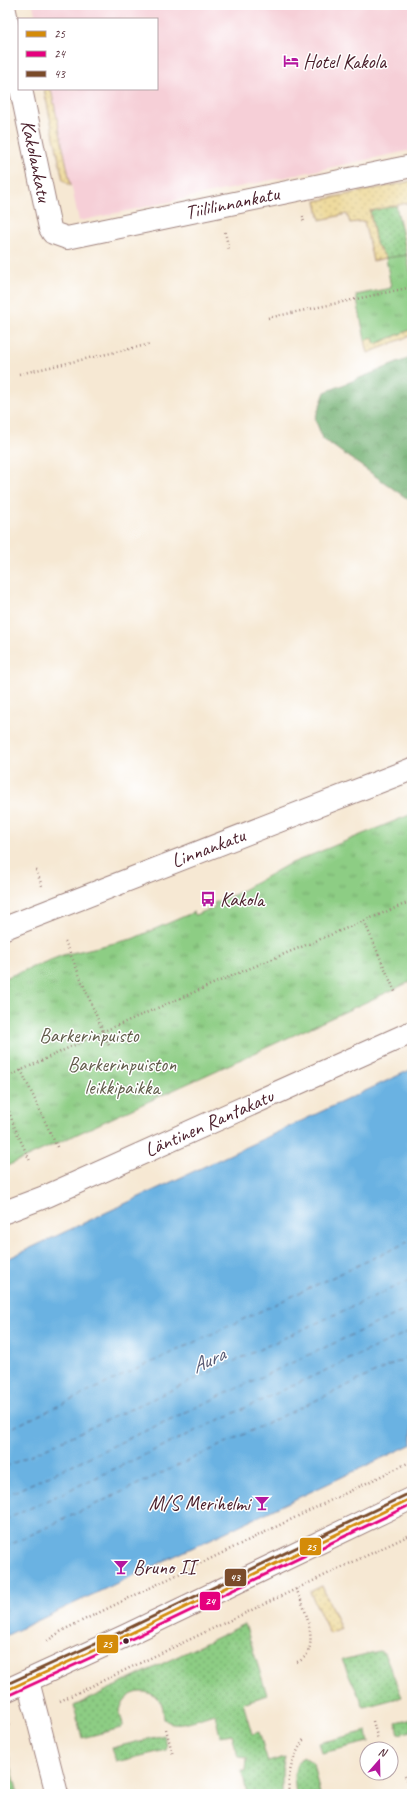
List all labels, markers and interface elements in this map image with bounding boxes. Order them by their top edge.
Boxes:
legend [18,18,158,90]
text: 25 [54,26,65,42]
text: 24 [54,46,66,62]
place label: Hotel Kakola [303,49,388,74]
hotel icon: Hotel Kakola [282,52,300,70]
text: 43 [54,66,66,82]
street label: Kakolankatu [15,118,57,206]
street label: Tiililinnankatu [183,181,283,225]
street label: Linnankatu [168,822,250,873]
place label: Kakola [220,887,266,912]
bus stop icon: Kakola [199,890,217,908]
park label: Barkerinpuisto [39,1023,140,1048]
park label: Barkerinpuiston leikkipaikka [68,1052,177,1100]
street label: Läntinen Rantakatu [141,1083,279,1163]
water label: Aura [187,1340,231,1379]
place label: M/S Merihelmi [149,1491,252,1516]
bar icon: M/S Merihelmi [253,1494,271,1512]
line badge: 25 [299,1537,322,1556]
text: 25 [306,1540,317,1554]
place label: Bruno II [133,1555,199,1580]
bar icon: Bruno II [112,1558,130,1576]
line badge: 43 [224,1568,247,1587]
text: 43 [230,1570,241,1584]
line badge: 24 [199,1591,221,1611]
text: 24 [205,1594,217,1608]
line badge: 25 [96,1634,119,1654]
unlabelled marker [121,1636,131,1646]
text: 25 [102,1637,113,1651]
north arrow [359,1741,399,1781]
text: N [377,1744,390,1760]

